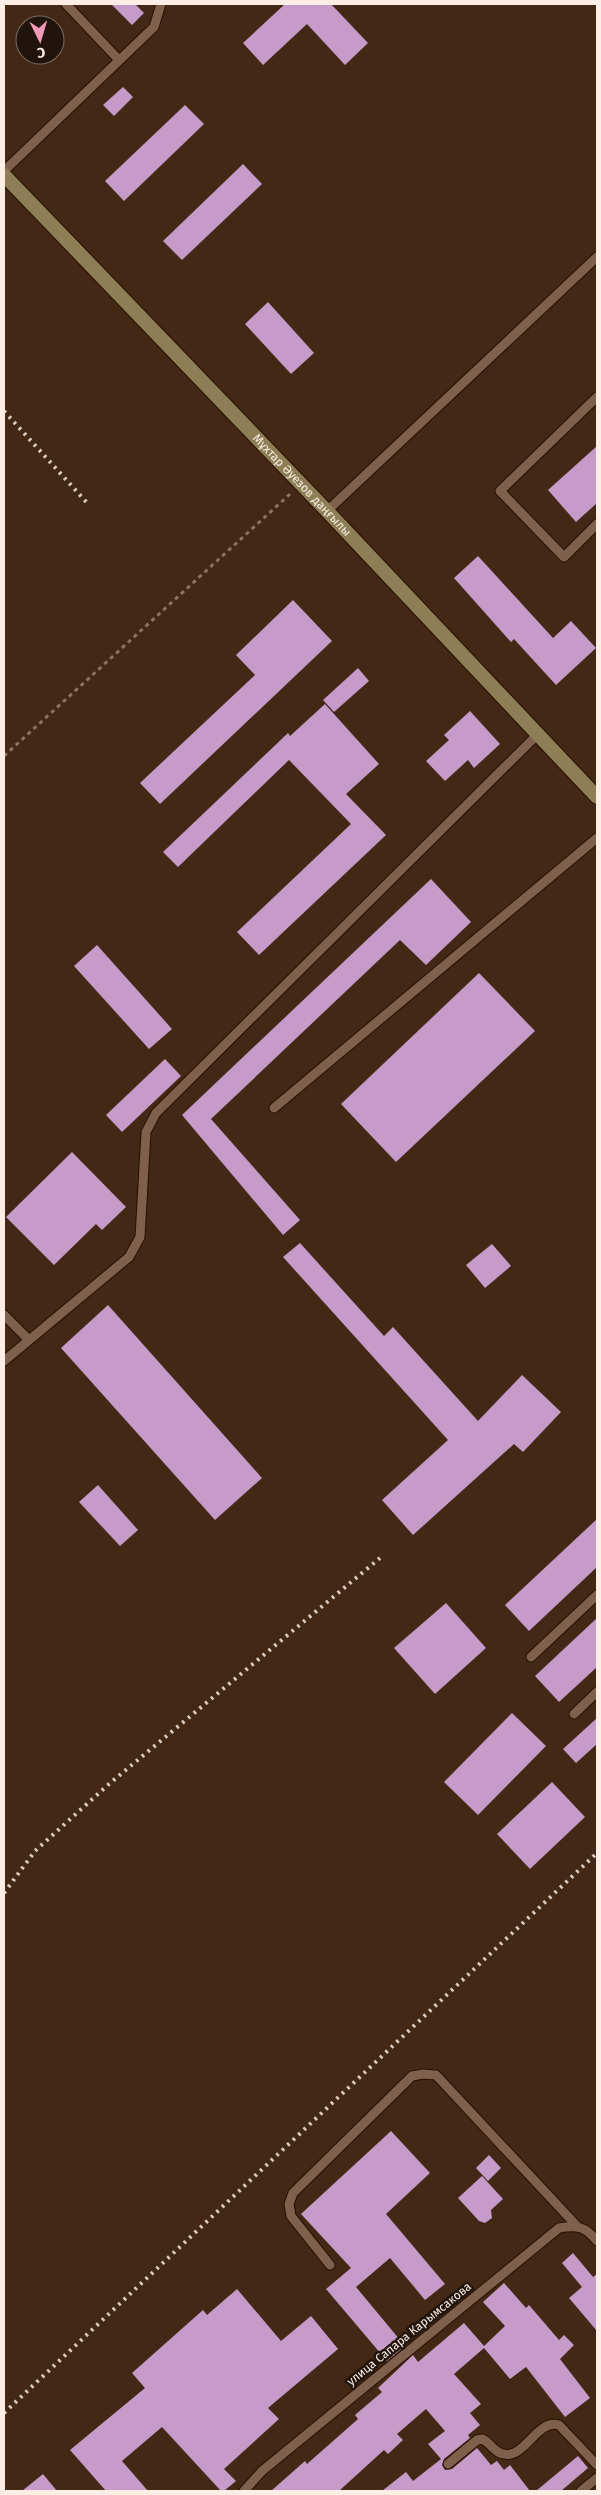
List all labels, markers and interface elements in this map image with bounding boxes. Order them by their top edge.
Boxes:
north arrow [15,15,65,65]
text: С [36,44,46,61]
street label: Мұхтар Әуезов даңғылы [250,431,354,539]
street label: улица Сапара Карымсакова [344,2279,474,2389]

